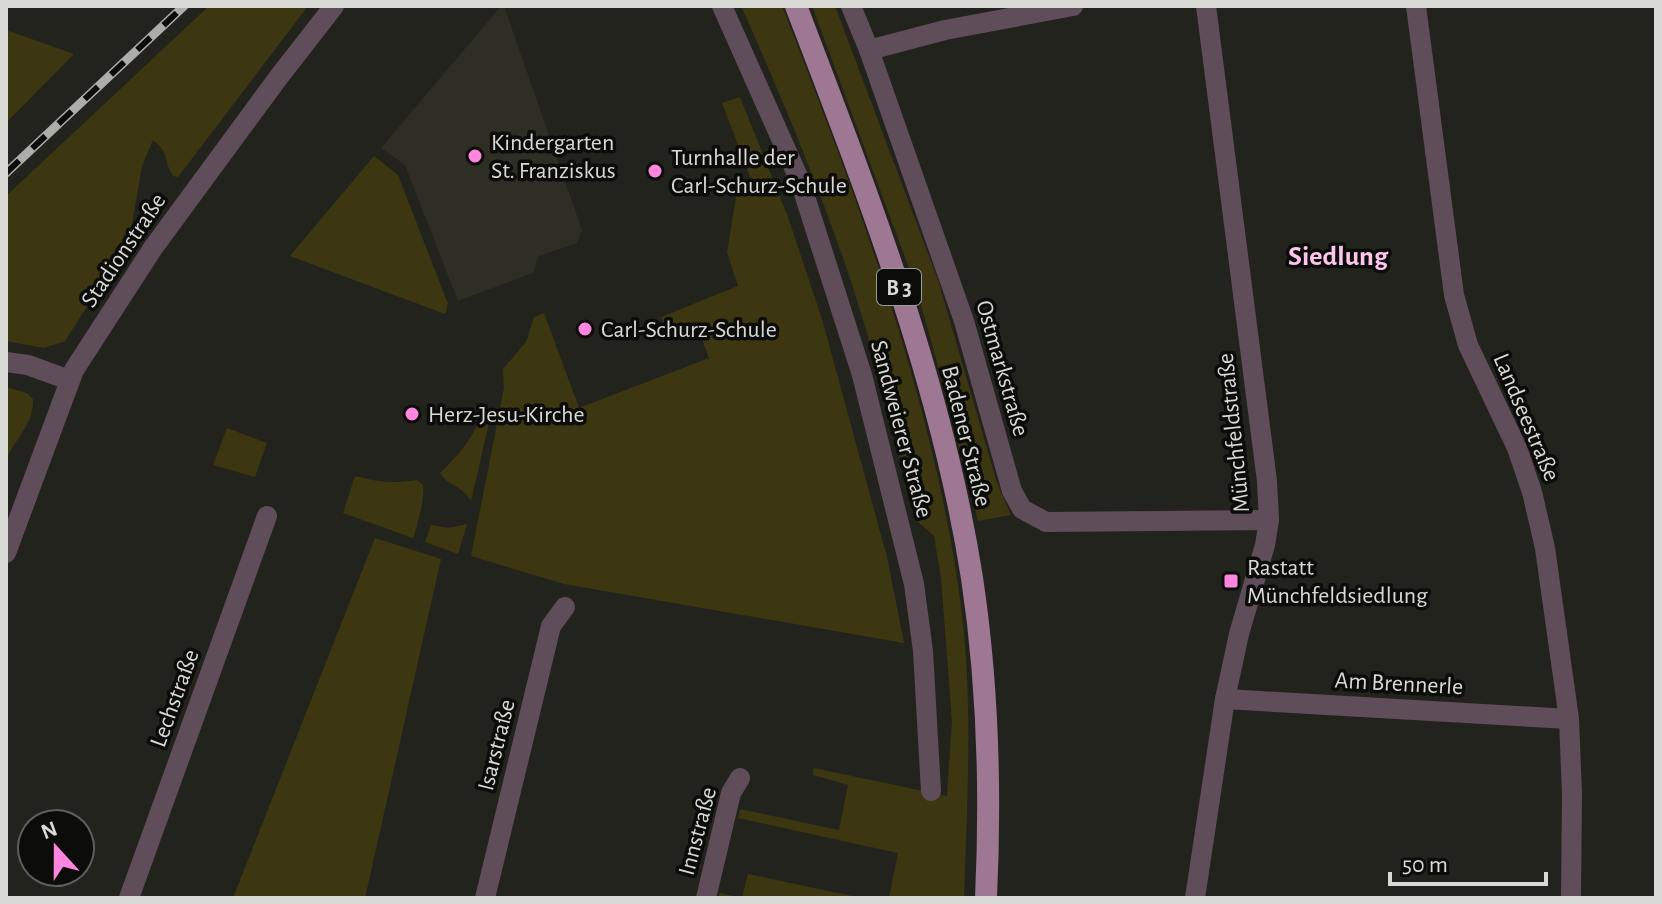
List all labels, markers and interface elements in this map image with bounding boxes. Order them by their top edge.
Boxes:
place label: Kindergarten St. Franziskus [491,131,616,183]
place label: Turnhalle der Carl-Schurz-Schule [671,146,847,198]
marker: Kindergarten St. Franziskus [466,147,484,165]
marker: Turnhalle der Carl-Schurz-Schule [646,162,664,180]
street label: Stadionstraße [77,189,171,312]
district label: Siedlung [1288,243,1389,271]
road number: B 3 [877,269,921,305]
street label: Ostmarkstraße [971,298,1033,439]
place label: Carl-Schurz-Schule [601,318,777,342]
marker: Carl-Schurz-Schule [576,320,594,338]
street label: Sandweierer Straße [866,338,936,521]
street label: Landseestraße [1488,350,1564,485]
street label: Münchfeldstraße [1214,352,1254,514]
street label: Badener Straße [937,363,995,509]
place label: Herz-Jesu-Kirche [428,403,585,427]
marker: Herz-Jesu-Kirche [403,405,421,423]
place label: Rastatt Münchfeldsiedlung [1247,556,1428,608]
marker: Rastatt Münchfeldsiedlung [1222,572,1240,590]
street label: Lechstraße [146,646,204,750]
street label: Am Brennerle [1334,669,1464,699]
street label: Isarstraße [474,697,520,793]
street label: Innstraße [675,785,721,878]
north arrow [16,808,96,888]
text: N [38,817,60,843]
scale bar [1390,836,1546,886]
text: 50 m [1402,853,1448,877]

